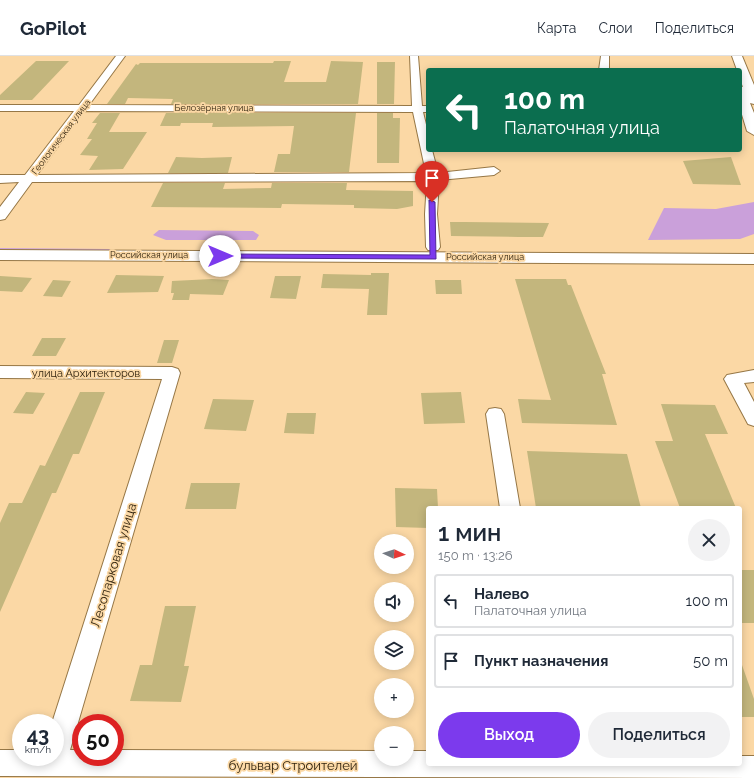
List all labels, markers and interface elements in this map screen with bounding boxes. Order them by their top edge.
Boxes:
text: GoPilot [20,17,86,39]
text: Карта [537,20,576,36]
text: Слои [598,20,633,36]
text: Поделиться [655,20,734,36]
text: 100 m [504,83,585,116]
icon: left [438,84,490,136]
street label: Геологическая улица [30,97,93,176]
street label: Белозёрная улица [175,103,254,113]
text: Палаточная улица [504,117,660,138]
pin [415,161,449,202]
icon: arrive [421,167,443,189]
position arrow [199,235,241,277]
street label: Российская улица [110,250,188,260]
street label: Российская улица [446,252,524,262]
street label: улица Архитекторов [32,367,140,380]
street label: Лесопарковая улица [87,501,140,629]
text: 1 мин [438,518,501,547]
button: close [688,519,730,561]
north arrow [374,534,414,574]
map controls [374,534,414,766]
text: 150 m · 13:26 [438,548,513,563]
button: sound [374,582,414,622]
text: Налево [474,585,529,603]
icon: left [440,590,462,612]
text: 100 m [686,592,728,610]
text: Палаточная улица [474,603,587,618]
button: layers [374,630,414,670]
icon: arrive [440,650,462,672]
text: Пункт назначения [474,652,608,670]
text: 50 m [693,652,728,670]
button: + [374,678,414,718]
button: Выход [438,712,580,758]
button: Поделиться [588,712,730,758]
speed limit sign: 50 [72,714,124,766]
text: 43 [27,723,49,747]
button: − [374,726,414,766]
text: km/h [25,744,51,755]
street label: бульвар Строителей [228,758,358,773]

